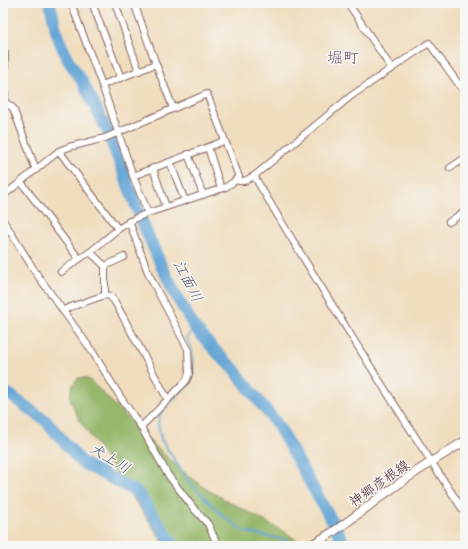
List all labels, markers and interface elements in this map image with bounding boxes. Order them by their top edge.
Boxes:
district label: 堀町 [327,48,359,68]
water label: 江面川 [169,257,206,306]
water label: 犬上川 [86,439,134,478]
street label: 神郷彦根線 [346,456,413,510]

